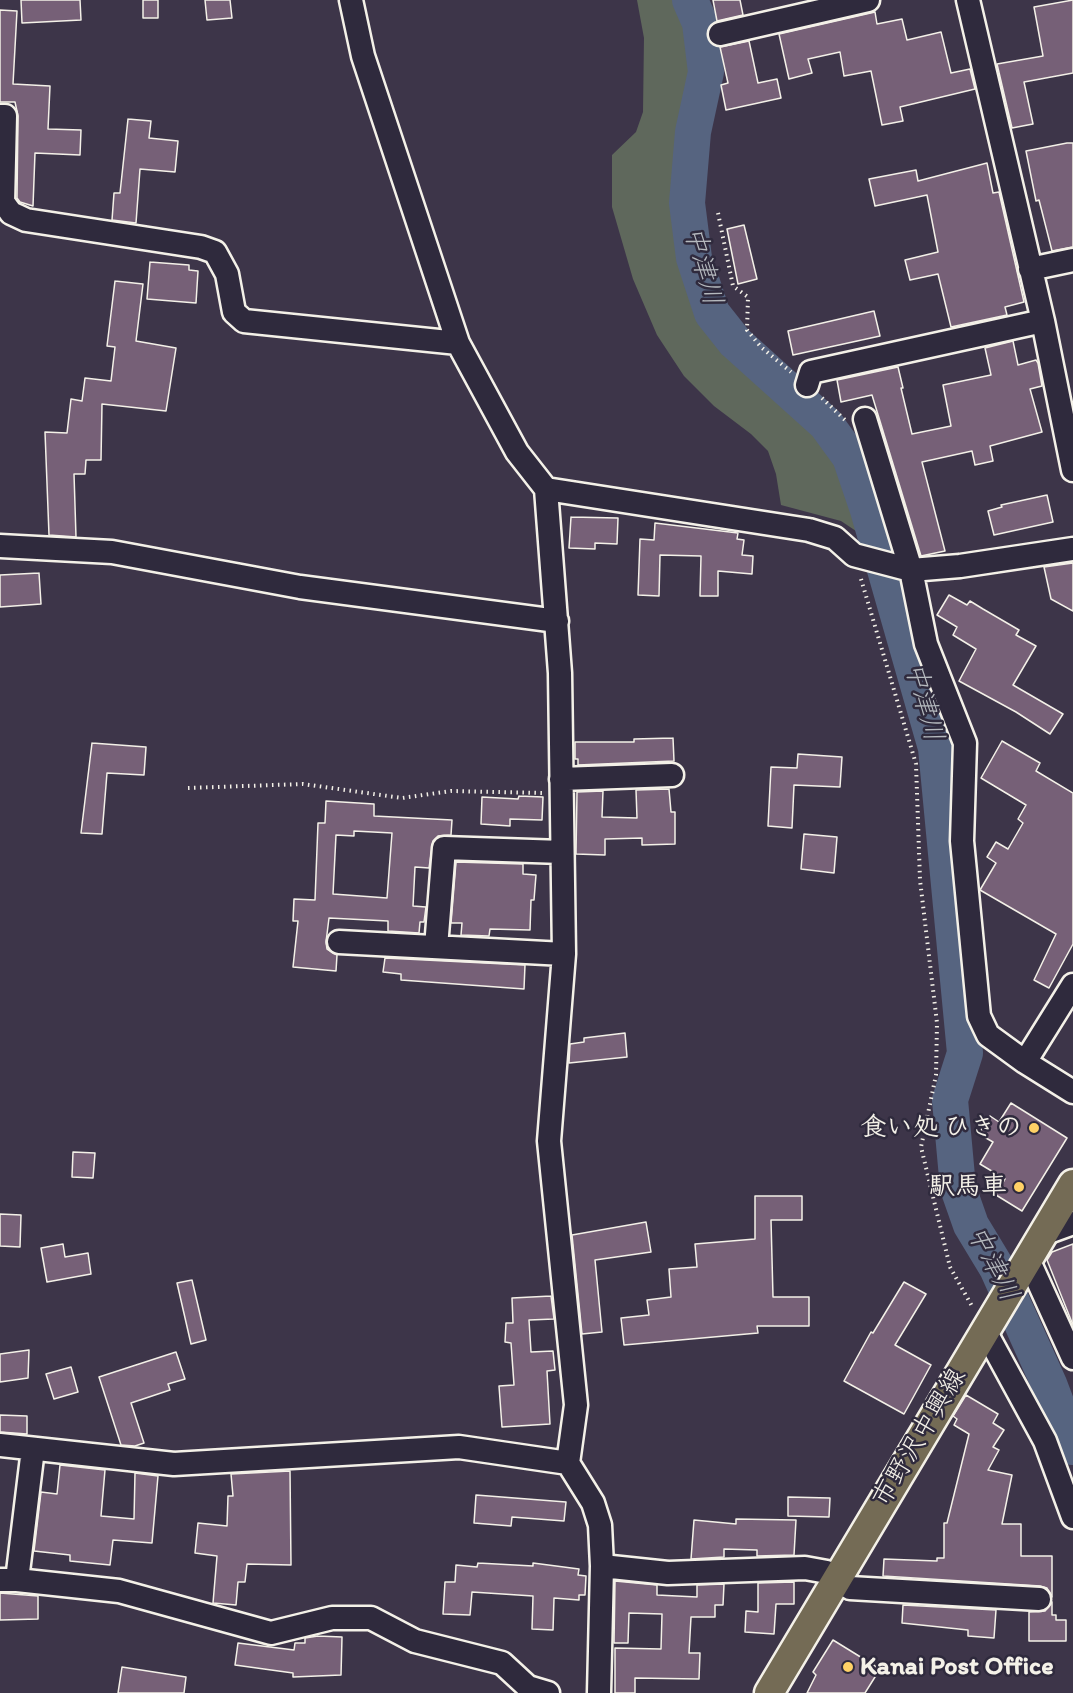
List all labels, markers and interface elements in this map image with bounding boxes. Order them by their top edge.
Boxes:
water label: 中津川 [676,223,728,309]
water label: 中津川 [897,659,949,745]
place label: 食い処 ひきの [860,1112,1022,1144]
marker: 食い処 ひきの [1027,1121,1041,1135]
place label: 駅馬車 [929,1171,1007,1203]
marker: 駅馬車 [1012,1180,1026,1194]
water label: 中津川 [959,1221,1025,1307]
street label: 市野沢中興線 [866,1363,974,1513]
place label: Kanai Post Office [860,1651,1054,1683]
marker: Kanai Post Office [841,1660,855,1674]

